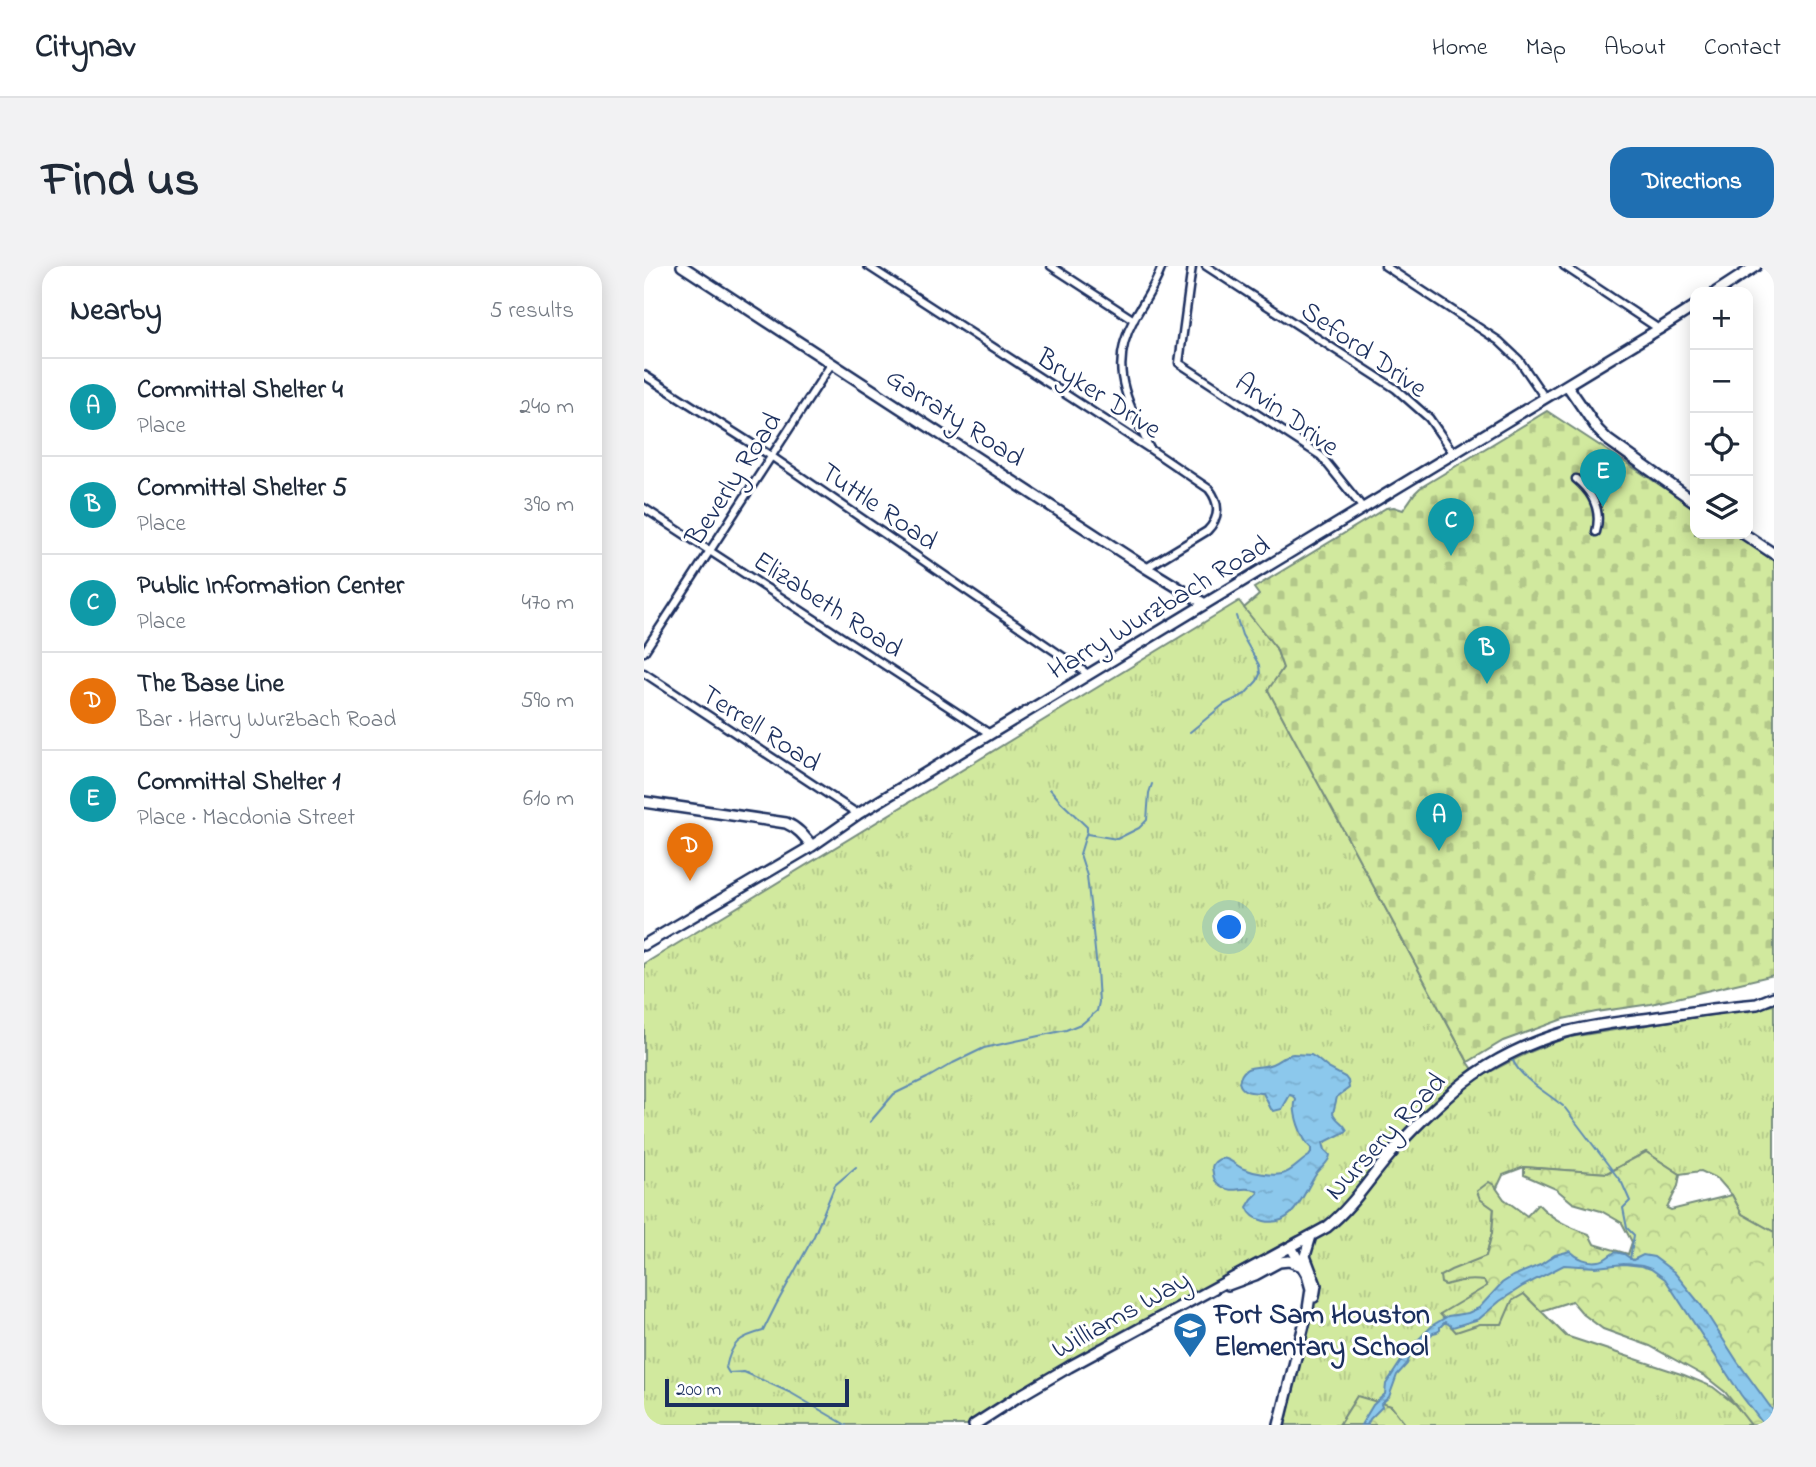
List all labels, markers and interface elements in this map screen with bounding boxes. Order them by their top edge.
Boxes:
text: Citynav [35,24,135,72]
text: Home [1432,31,1488,66]
text: Map [1526,31,1566,66]
text: About [1604,31,1666,66]
text: Contact [1704,31,1781,66]
text: Find us [42,146,199,218]
button: Directions [1610,147,1774,218]
map controls [1690,287,1753,539]
button: + [1690,287,1753,350]
text: Nearby [70,290,162,334]
street label: Seford Drive [1291,292,1435,410]
text: 5 results [490,295,574,328]
street label: Bryker Drive [1027,339,1169,451]
button: − [1690,350,1753,413]
street label: Garraty Road [877,359,1032,479]
street label: Arvin Drive [1225,364,1347,468]
text: Committal Shelter 4 [137,372,343,410]
text: A [86,391,100,424]
text: 240 m [520,391,574,424]
street label: Beverly Road [676,405,794,556]
text: Place [137,410,186,443]
button: locate [1690,413,1753,476]
pin: E [1580,449,1626,507]
street label: Tuttle Road [811,453,945,563]
text: Committal Shelter 5 [137,470,347,508]
button: layers [1690,476,1753,539]
text: B [85,489,101,522]
text: 390 m [524,489,574,522]
pin: C [1428,498,1474,556]
text: Place [137,508,186,541]
street label: Harry Wurzbach Road [1041,526,1279,692]
street label: Elizabeth Road [744,542,910,670]
text: Public Information Center [137,568,404,606]
text: C [87,587,99,620]
text: 470 m [522,587,574,620]
text: Place [137,606,186,639]
pin: B [1464,626,1510,684]
text: The Base Line [137,666,284,704]
street label: Terrell Road [692,676,828,784]
text: D [85,685,101,718]
text: 590 m [520,685,574,718]
text: Bar · Harry Wurzbach Road [137,704,396,737]
text: Committal Shelter 1 [137,764,340,802]
text: E [86,783,100,816]
text: 610 m [523,783,574,816]
pin: A [1416,793,1462,851]
text: Place · Macdonia Street [137,802,355,835]
pin: D [667,823,713,881]
your location [1212,910,1246,944]
street label: Nursery Road [1316,1064,1457,1211]
street label: Williams Way [1045,1261,1199,1371]
place label: Fort Sam Houston Elementary School [1212,1296,1430,1369]
school or university icon: Fort Sam Houston Elementary School [1171,1310,1209,1359]
scale bar [665,1376,849,1408]
text: 200 m [676,1377,721,1404]

